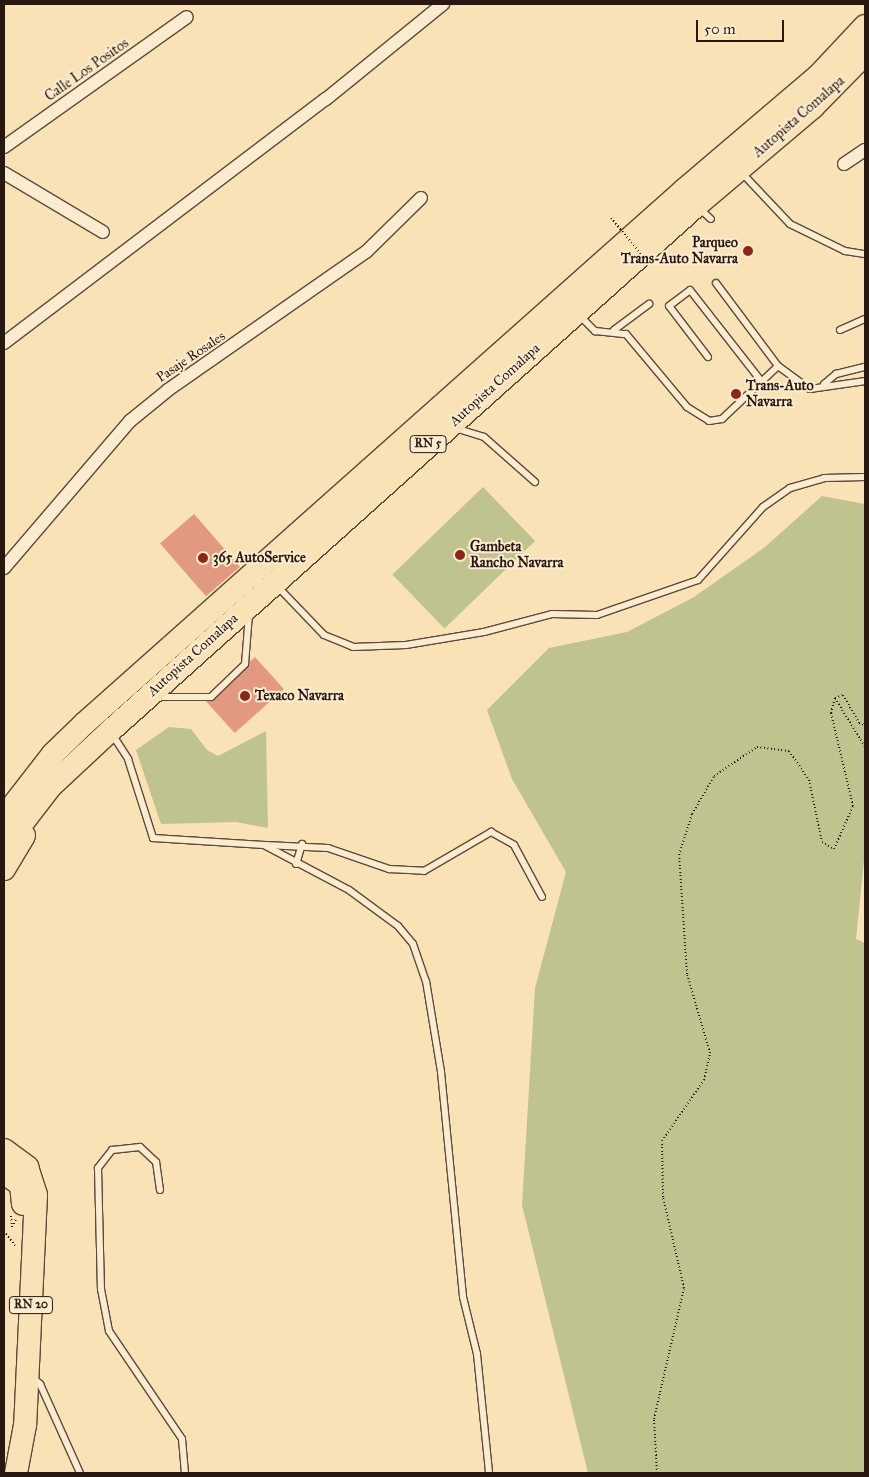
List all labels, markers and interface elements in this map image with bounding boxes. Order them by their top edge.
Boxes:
scale bar [699,10,786,42]
text: 50 m [704,20,736,38]
street label: Calle Los Positos [42,35,132,105]
street label: Autopista Comalapa [750,73,848,161]
place label: Parqueo Trans-Auto Navarra [621,235,738,268]
marker: Parqueo Trans-Auto Navarra [742,245,754,257]
street label: Pasaje Rosales [153,328,229,386]
street label: Autopista Comalapa [446,340,544,430]
place label: Trans-Auto Navarra [746,378,814,411]
marker: Trans-Auto Navarra [730,388,742,400]
road number: RN 5 [409,434,447,454]
place label: Gambeta Rancho Navarra [470,539,563,572]
marker: Gambeta Rancho Navarra [454,549,466,561]
place label: 365 AutoService [213,550,306,566]
marker: 365 AutoService [197,552,209,564]
street label: Autopista Comalapa [144,610,242,700]
place label: Texaco Navarra [255,688,344,704]
marker: Texaco Navarra [239,690,251,702]
road number: RN 20 [8,1296,54,1314]

